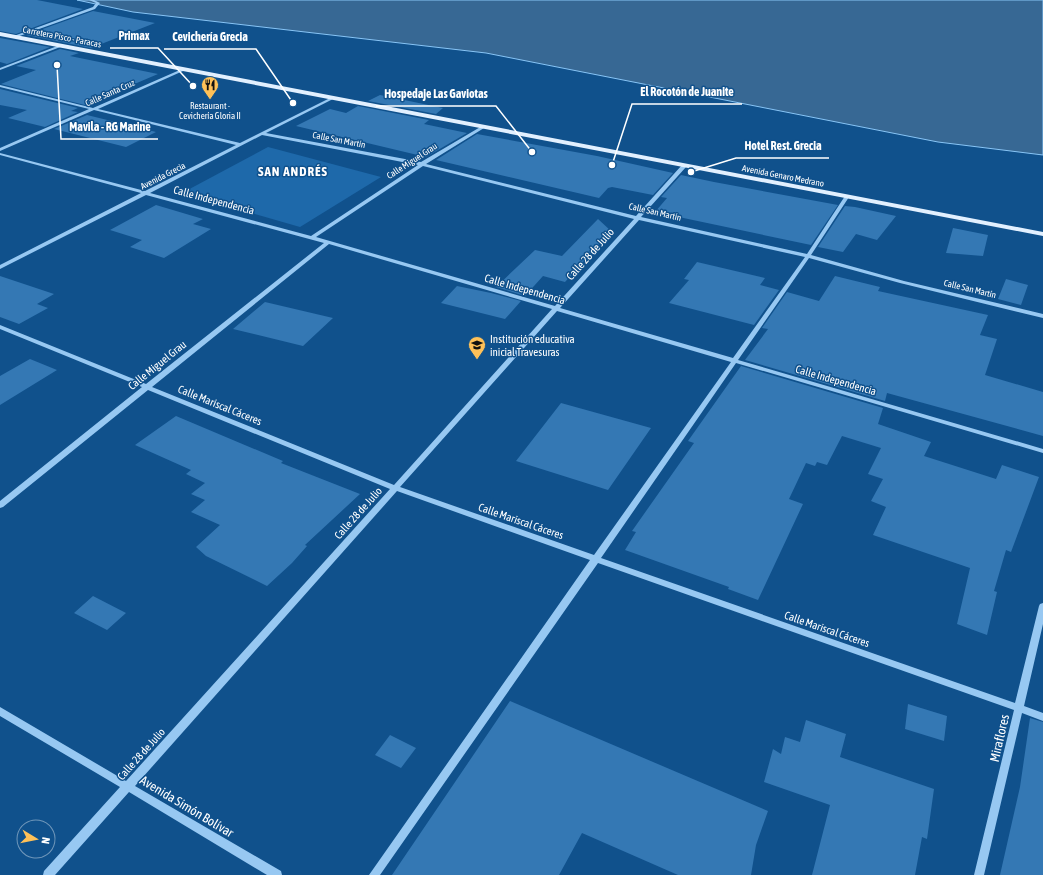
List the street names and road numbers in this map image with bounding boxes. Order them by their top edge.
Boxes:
street label: Carretera Pisco - Paracas [22,24,102,50]
street label: Calle Santa Cruz [84,77,137,108]
street label: Calle San Martín [312,130,366,150]
street label: Calle Miguel Grau [385,141,439,181]
street label: Avenida Grecia [139,160,187,192]
street label: Avenida Genaro Medrano [741,163,825,189]
street label: Calle Independencia [172,183,256,217]
street label: Calle San Martín [628,201,682,223]
street label: Calle 28 de Julio [564,226,616,282]
street label: Calle Independencia [483,272,567,306]
street label: Calle San Martín [943,278,997,300]
street label: Calle Miguel Grau [126,338,188,392]
street label: Calle Independencia [794,363,878,397]
street label: Calle Mariscal Cáceres [176,383,264,427]
street label: Calle 28 de Julio [332,485,384,541]
street label: Calle Mariscal Cáceres [477,501,565,541]
street label: Calle Mariscal Cáceres [783,609,871,649]
street label: Miraflores [987,712,1012,764]
street label: Calle 28 de Julio [115,726,167,782]
street label: Avenida Simón Bolívar [137,773,236,840]

